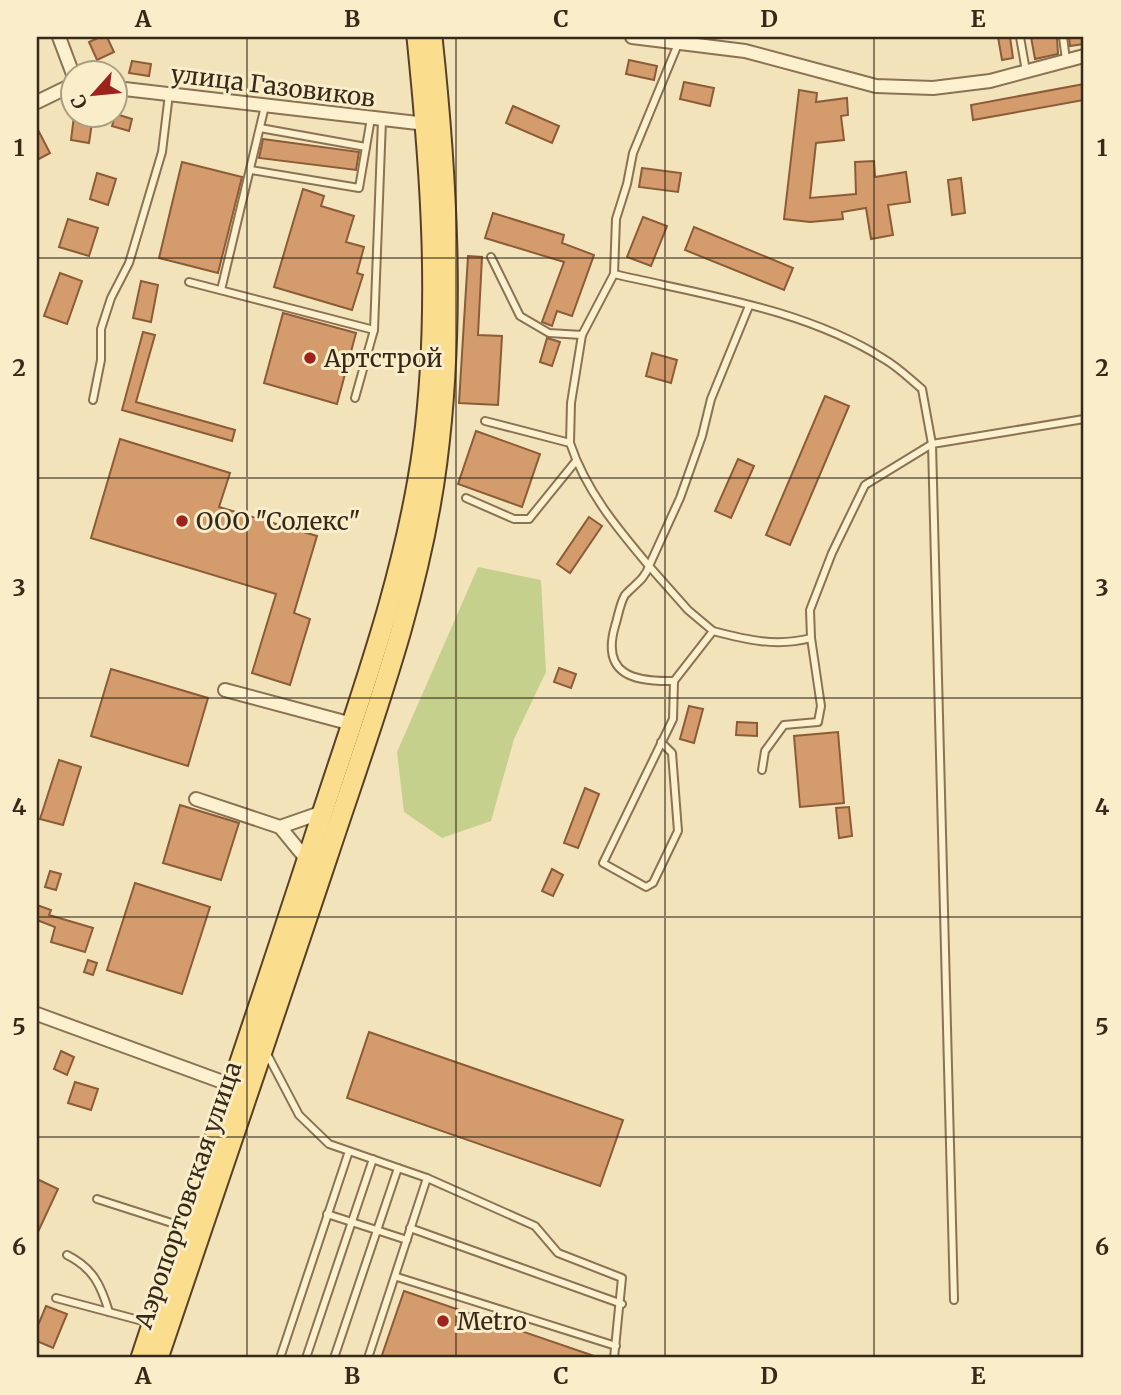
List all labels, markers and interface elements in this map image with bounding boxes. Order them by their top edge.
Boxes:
text: A [134,4,152,33]
text: B [344,4,360,33]
text: C [553,4,569,33]
text: D [760,4,778,33]
text: E [970,4,986,33]
street label: улица Газовиков [169,58,377,114]
north arrow [60,60,130,130]
text: С [65,91,92,113]
text: 1 [14,133,25,162]
text: 1 [1097,133,1108,162]
place label: Артстрой [323,343,443,374]
marker: Артстрой [302,350,318,366]
text: 2 [12,353,26,382]
text: 2 [1095,353,1109,382]
place label: ООО "Солекс" [196,506,361,537]
marker: ООО "Солекс" [174,513,190,529]
text: 3 [12,573,26,602]
text: 3 [1095,573,1109,602]
text: 4 [12,792,27,821]
text: 4 [1095,792,1110,821]
text: 5 [12,1012,26,1041]
text: 5 [1095,1012,1109,1041]
street label: Аэропортовская улица [127,1057,248,1333]
text: 6 [12,1232,26,1261]
text: 6 [1095,1232,1109,1261]
place label: Metro [457,1306,527,1337]
marker: Metro [435,1313,451,1329]
text: A [134,1361,152,1390]
text: B [344,1361,360,1390]
text: C [553,1361,569,1390]
text: D [760,1361,778,1390]
text: E [970,1361,986,1390]

